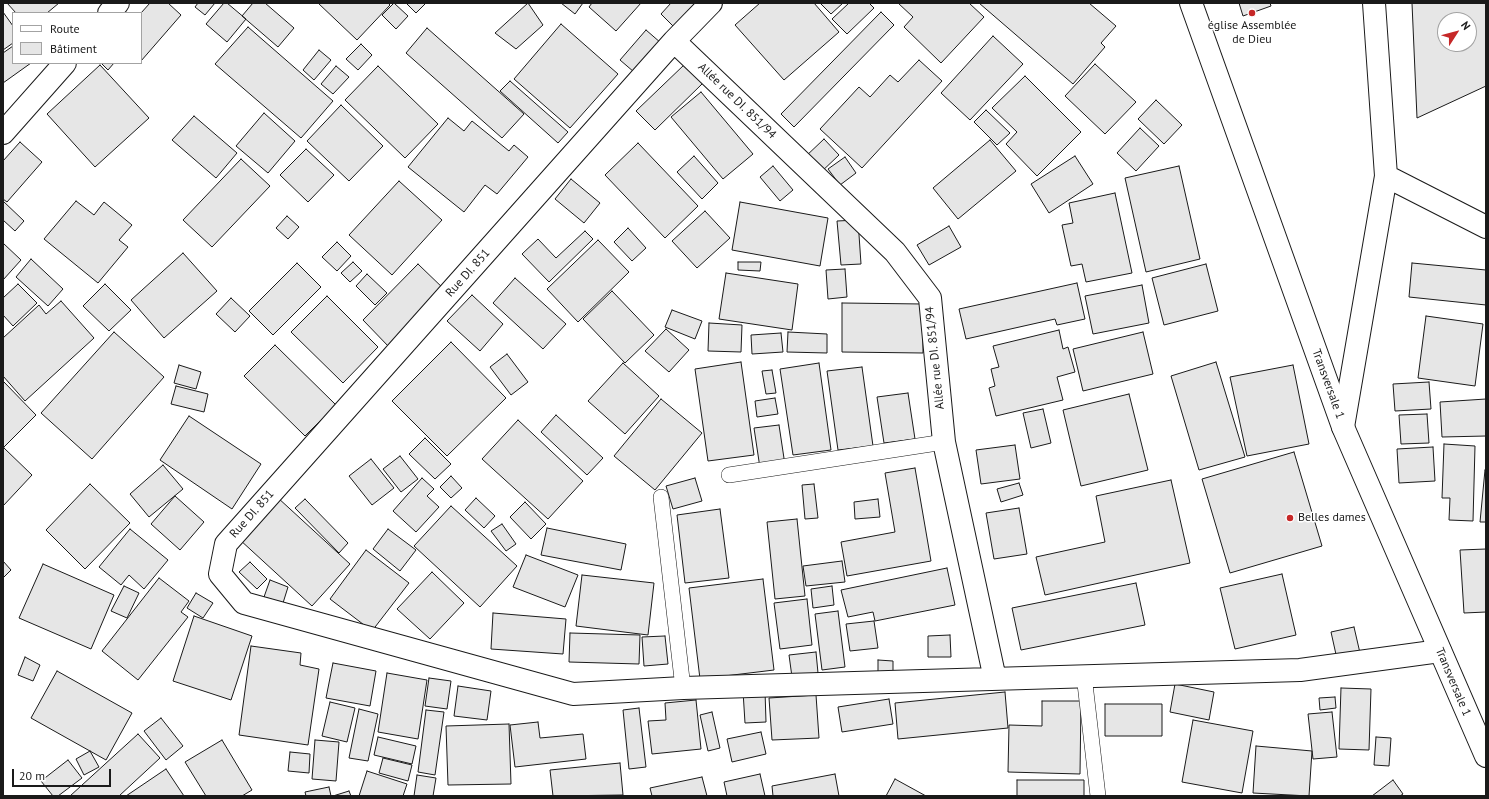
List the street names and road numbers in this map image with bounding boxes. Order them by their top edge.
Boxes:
street label: Allée rue DI. 851/94 [695,60,779,142]
street label: Rue DI. 851 [443,246,493,300]
street label: Allée rue DI. 851/94 [922,306,948,410]
street label: Transversale 1 [1309,347,1347,421]
street label: Rue DI. 851 [227,487,277,541]
street label: Transversale 1 [1432,645,1474,719]

